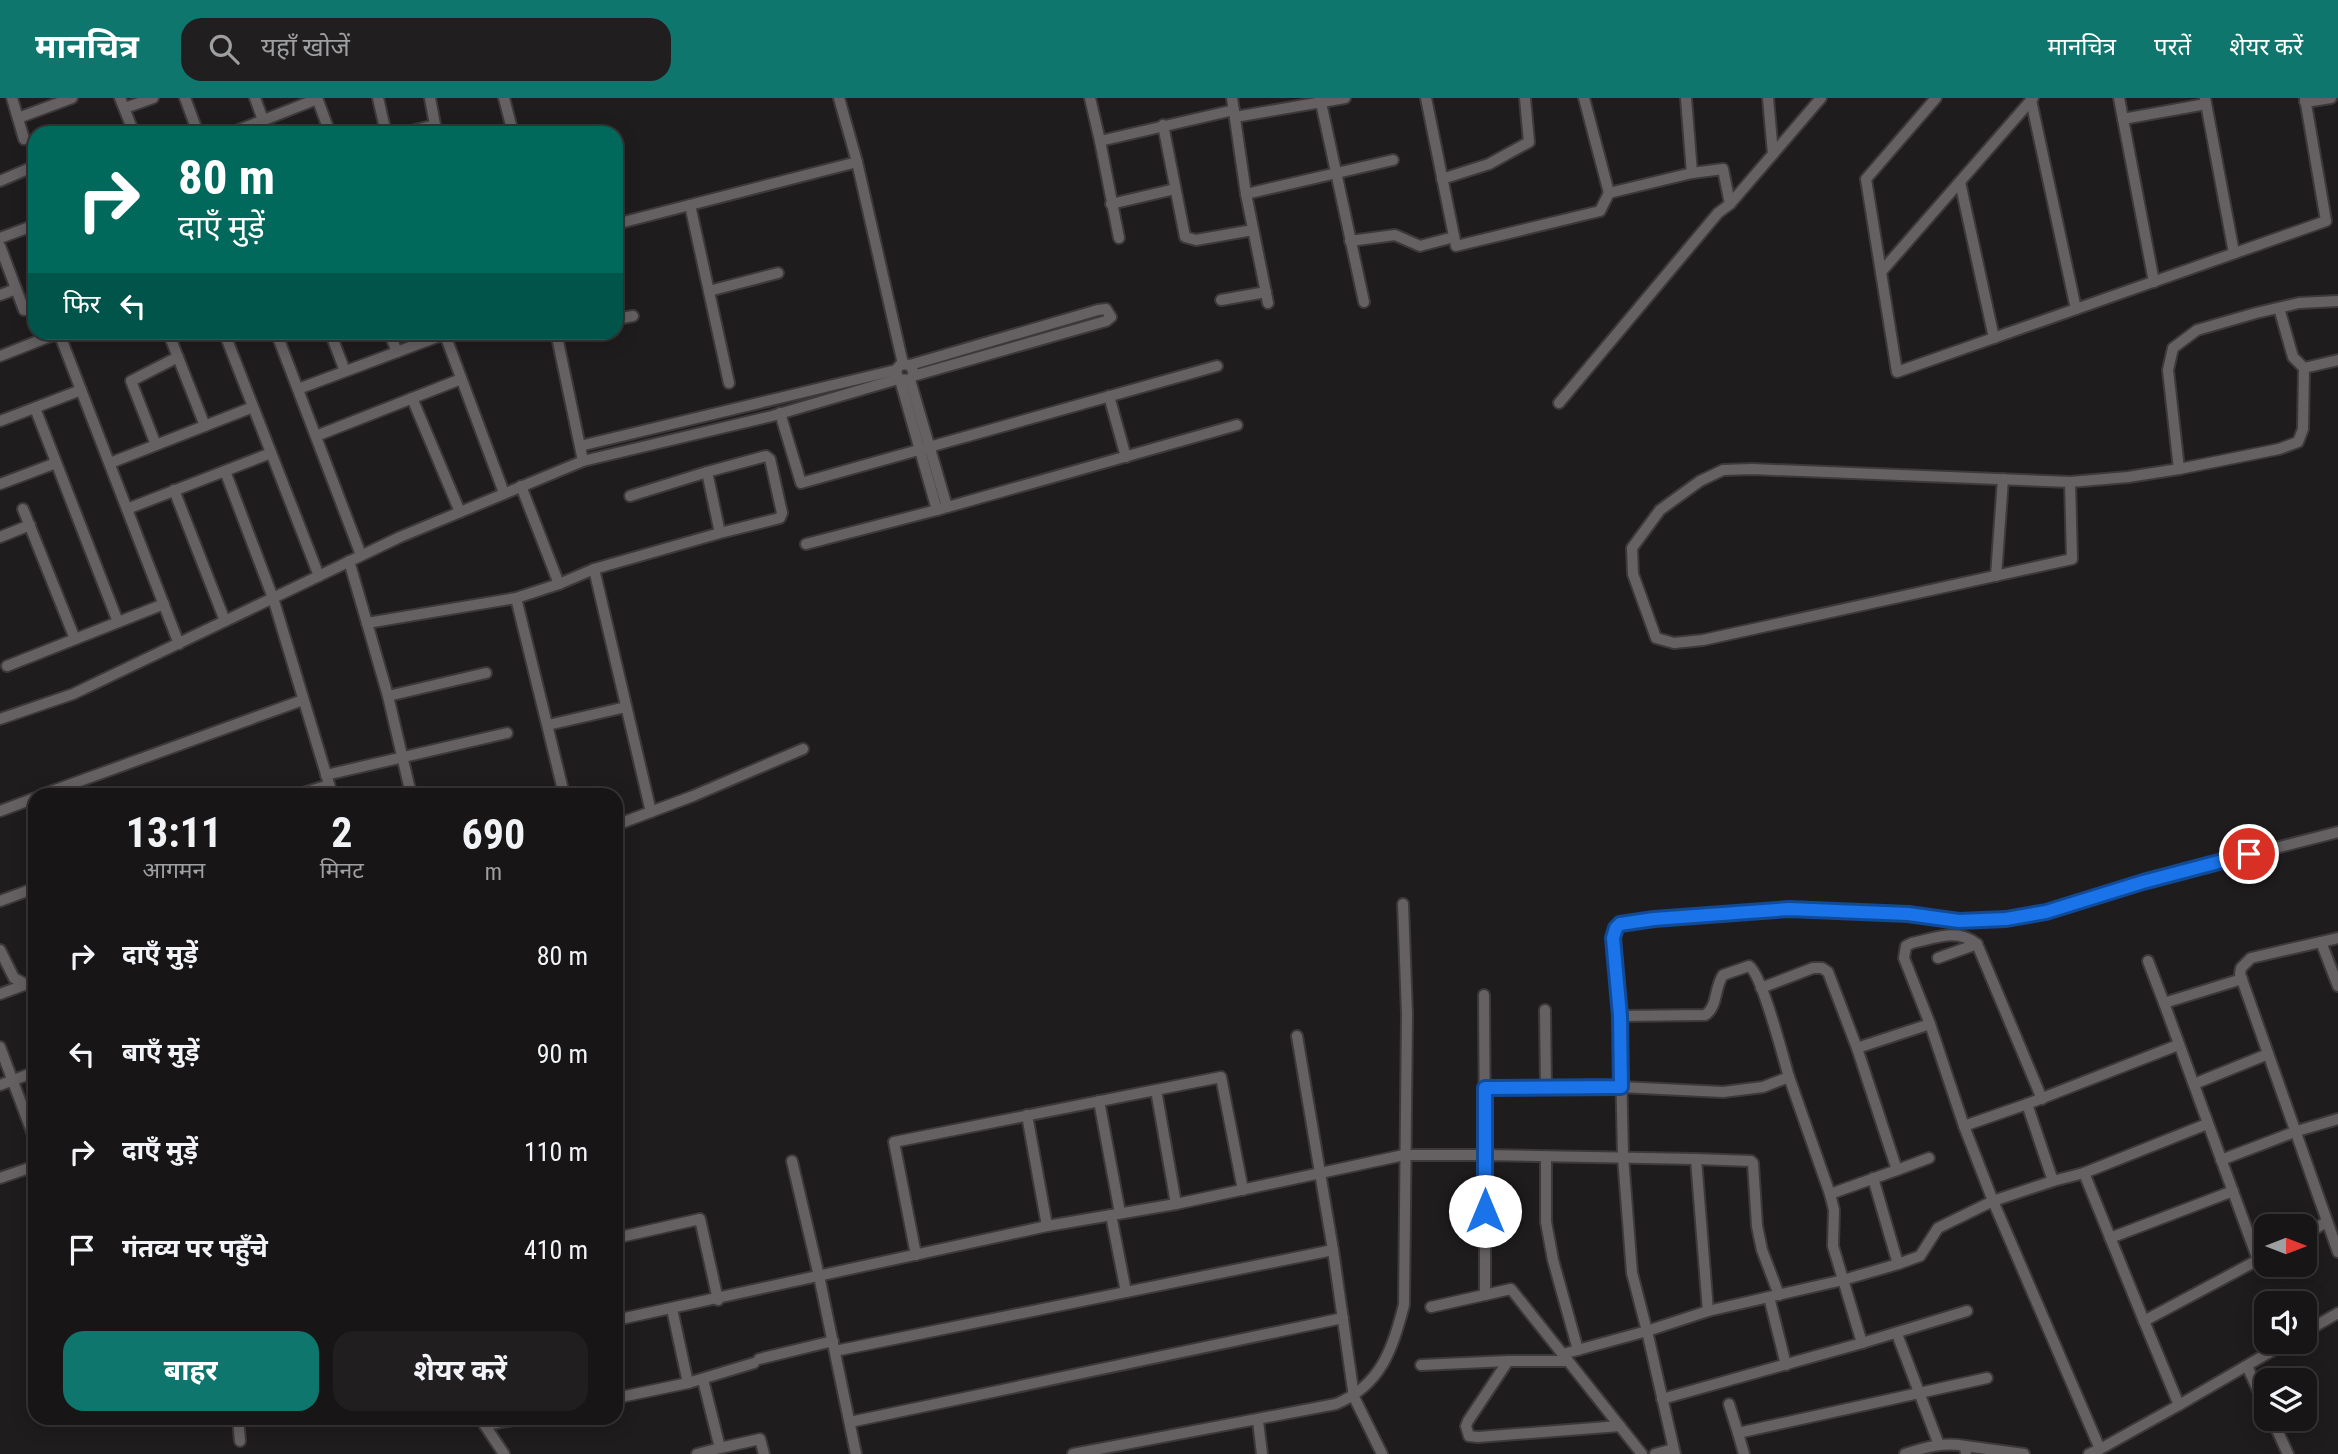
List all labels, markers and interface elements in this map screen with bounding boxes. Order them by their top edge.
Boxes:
search box [181,18,671,81]
text: मानचित्र [35,27,139,66]
icon: search [205,30,243,68]
text: यहाँ खोजें [261,32,350,62]
text: मानचित्र [2047,33,2116,61]
text: परतें [2154,33,2191,61]
text: शेयर करें [2229,33,2303,61]
text: 80 m [178,149,275,206]
icon: right [63,154,154,245]
text: दाएँ मुड़ें [178,208,265,246]
icon: left [114,287,152,325]
text: फिर [63,289,100,319]
text: 13:11 [126,808,222,857]
text: 2 [331,808,352,857]
text: 690 [462,810,525,859]
pin [2219,824,2279,884]
icon: arrive [2230,835,2268,873]
text: आगमन [142,857,205,884]
text: मिनट [320,857,364,884]
text: m [485,859,502,886]
icon: right [63,937,101,975]
text: दाएँ मुड़ें [122,939,198,969]
text: 80 m [537,941,588,971]
icon: left [63,1035,101,1073]
text: बाएँ मुड़ें [122,1037,199,1067]
text: 90 m [537,1039,588,1069]
icon: right [63,1133,101,1171]
text: दाएँ मुड़ें [122,1135,198,1165]
text: 110 m [524,1137,588,1167]
position arrow [1448,1174,1522,1248]
north arrow [2254,1214,2317,1278]
map controls [2254,1214,2317,1431]
icon: arrive [63,1231,101,1269]
text: गंतव्य पर पहुँचे [122,1233,268,1263]
text: 410 m [524,1235,588,1265]
button: sound [2254,1291,2317,1354]
button: बाहर [63,1331,319,1411]
button: शेयर करें [333,1331,588,1411]
button: layers [2254,1368,2317,1431]

